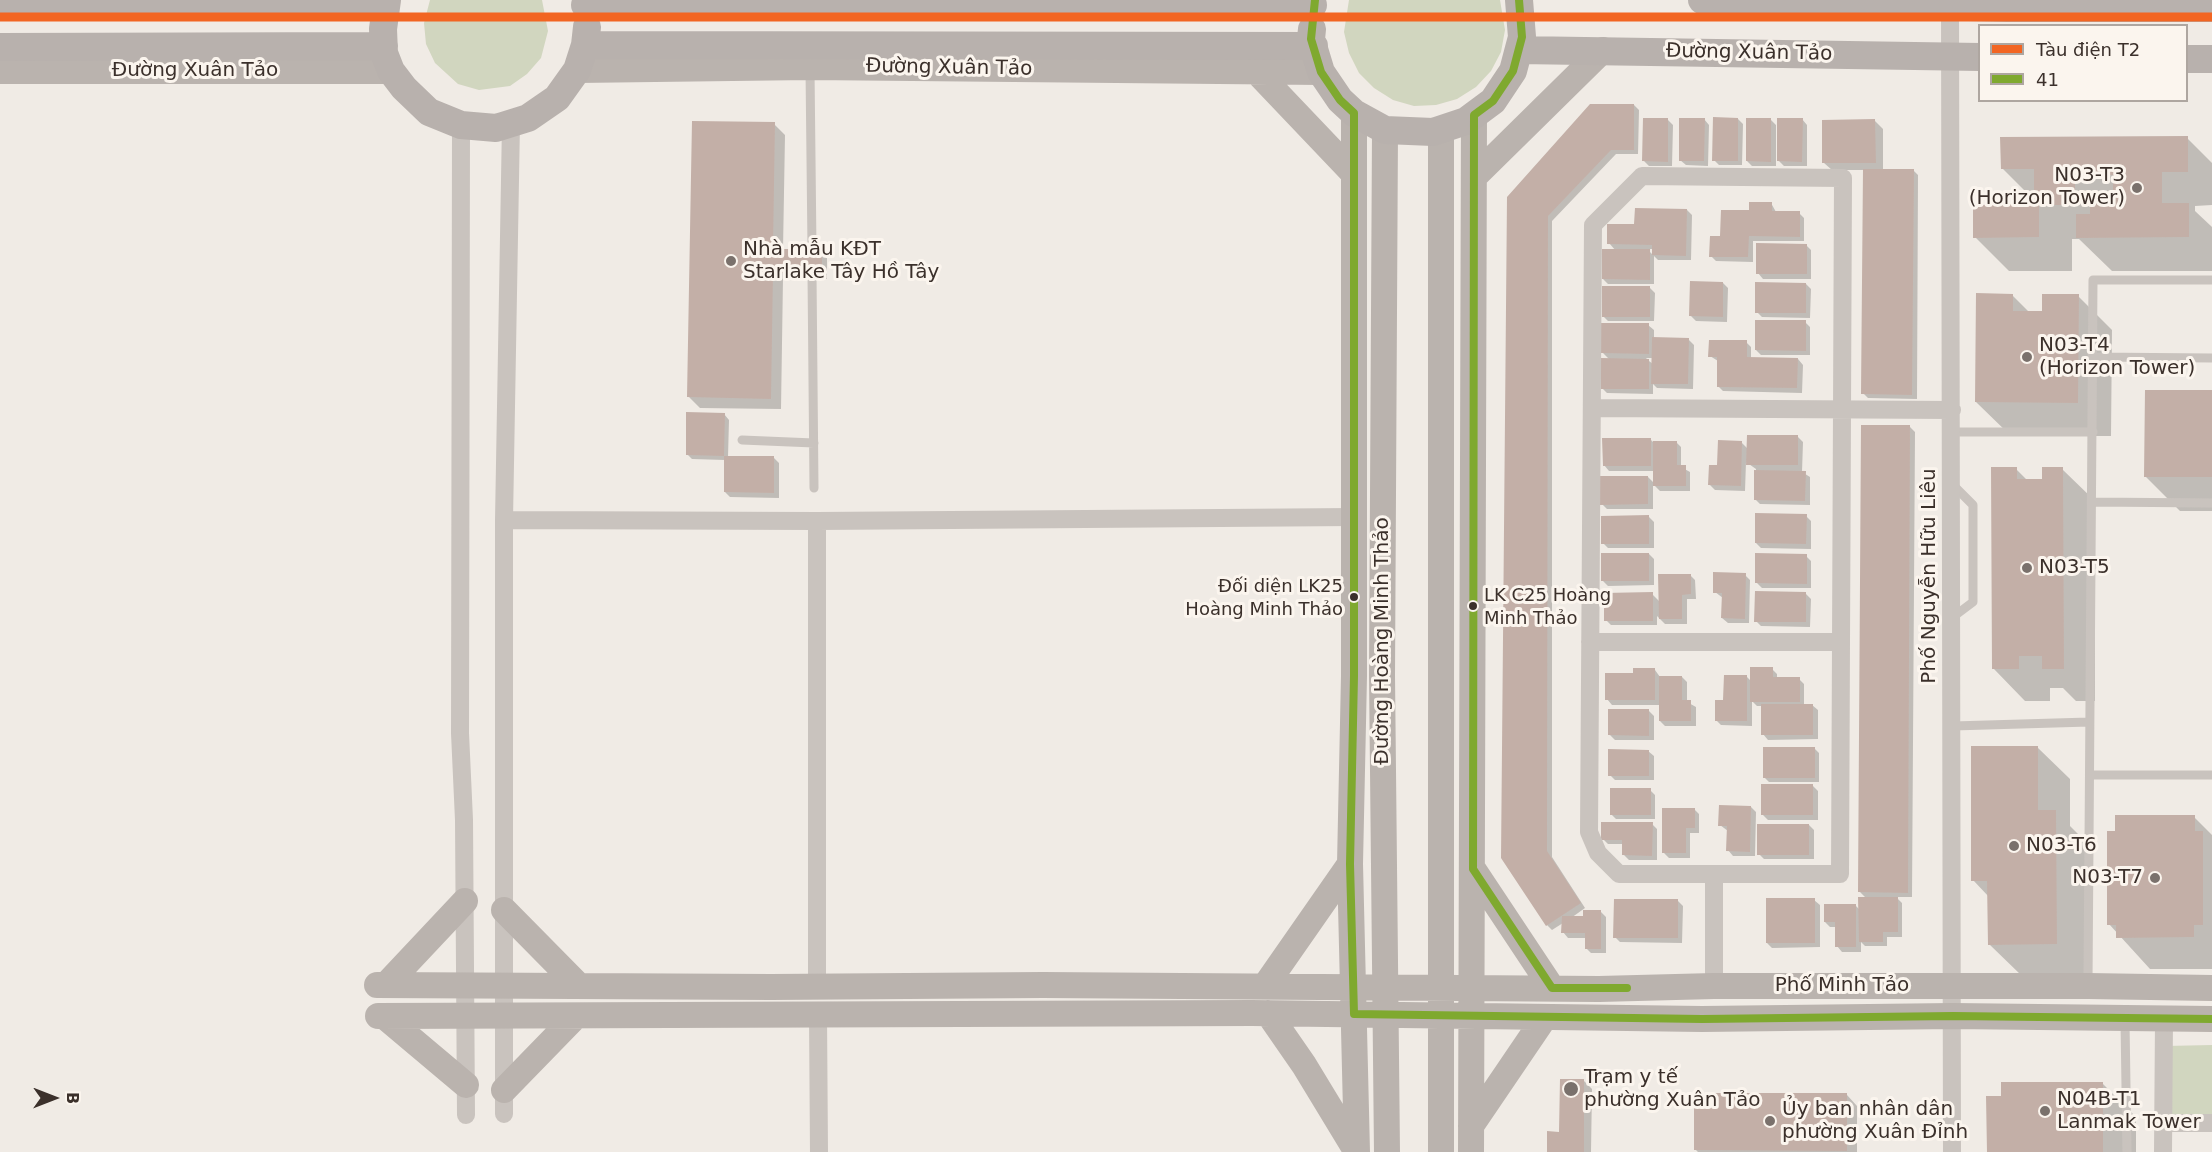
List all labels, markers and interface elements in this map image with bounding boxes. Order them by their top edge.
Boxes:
legend [1978,24,2188,102]
text: Tàu điện T2 [2036,39,2140,60]
street label: Đường Xuân Tảo [1666,40,1832,66]
street label: Đường Xuân Tảo [866,55,1032,81]
street label: Đường Xuân Tảo [112,59,278,83]
text: 41 [2036,69,2059,90]
place label: N03-T3 (Horizon Tower) [1969,164,2125,211]
marker: N03-T3 (Horizon Tower) [2130,181,2144,195]
place label: Nhà mẫu KĐT Starlake Tây Hồ Tây [743,238,939,285]
marker: Nhà mẫu KĐT Starlake Tây Hồ Tây [724,254,738,268]
place label: N03-T4 (Horizon Tower) [2039,334,2195,381]
marker: N03-T4 (Horizon Tower) [2020,350,2034,364]
street label: Phố Nguyễn Hữu Liêu [1918,468,1942,684]
street label: Đường Hoàng Minh Thảo [1371,517,1395,765]
place label: N03-T5 [2039,556,2110,580]
marker: N03-T5 [2020,561,2034,575]
place label: Đối diện LK25 Hoàng Minh Thảo [1185,576,1343,618]
place label: LK C25 Hoàng Minh Thảo [1484,585,1611,628]
marker: Đối diện LK25 Hoàng Minh Thảo [1348,591,1360,603]
marker: LK C25 Hoàng Minh Thảo [1467,600,1479,612]
place label: N03-T6 [2026,834,2097,858]
marker: N03-T6 [2007,839,2021,853]
place label: N03-T7 [2072,866,2143,890]
marker: N03-T7 [2148,871,2162,885]
street label: Phố Minh Tảo [1775,974,1909,998]
place label: Trạm y tế phường Xuân Tảo [1584,1066,1760,1113]
north arrow [24,1068,84,1128]
marker: Trạm y tế phường Xuân Tảo [1562,1080,1580,1098]
place label: N04B-T1 Lanmak Tower [2057,1088,2201,1135]
text: B [63,1092,82,1104]
place label: Ủy ban nhân dân phường Xuân Đỉnh [1782,1098,1968,1145]
marker: N04B-T1 Lanmak Tower [2038,1104,2052,1118]
marker: Ủy ban nhân dân phường Xuân Đỉnh [1763,1114,1777,1128]

